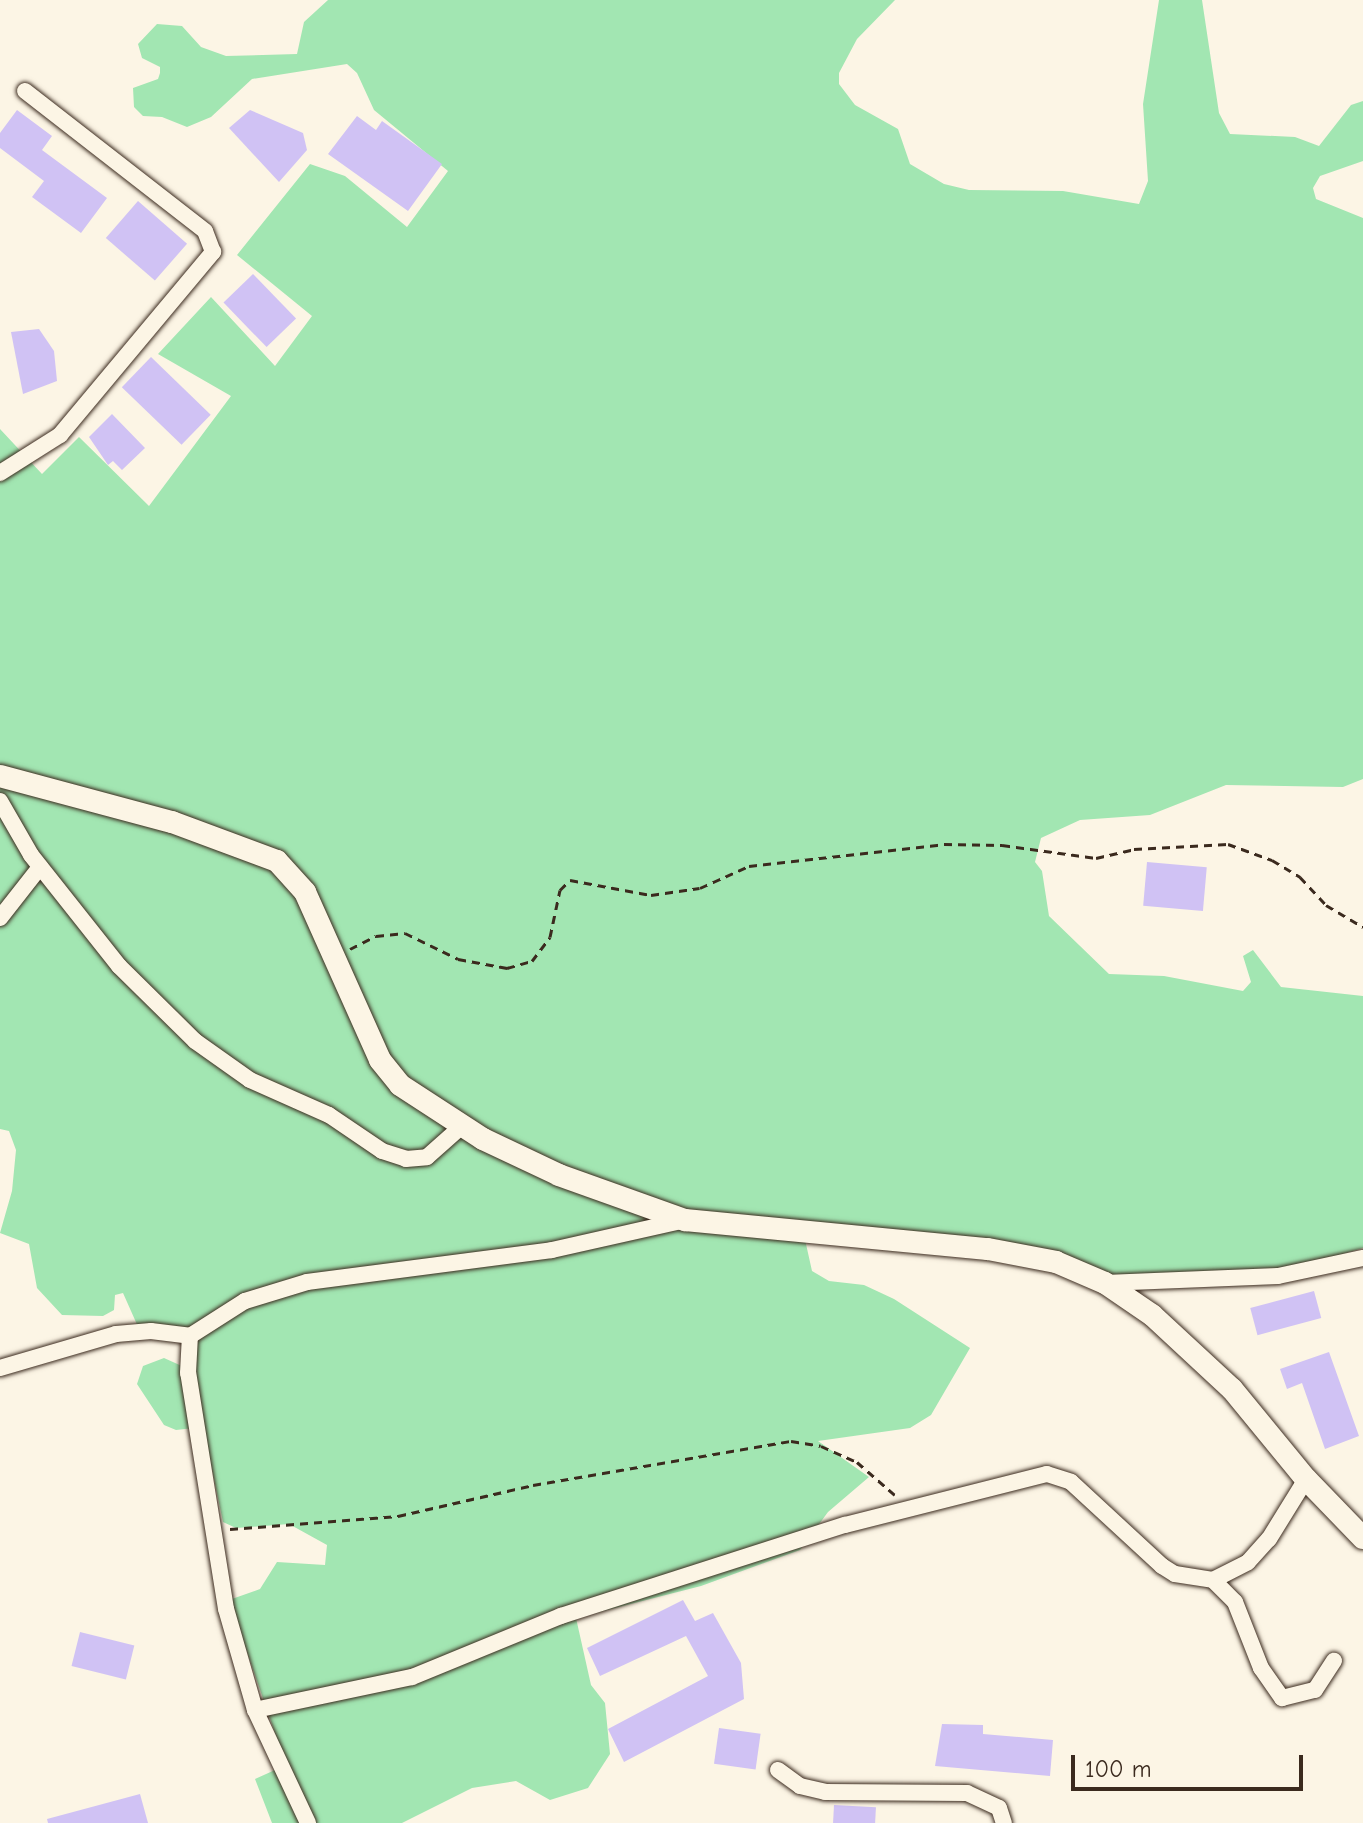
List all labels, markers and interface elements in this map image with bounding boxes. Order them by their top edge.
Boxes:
scale bar [1075,1739,1307,1789]
text: 100 m [1085,1755,1152,1783]

